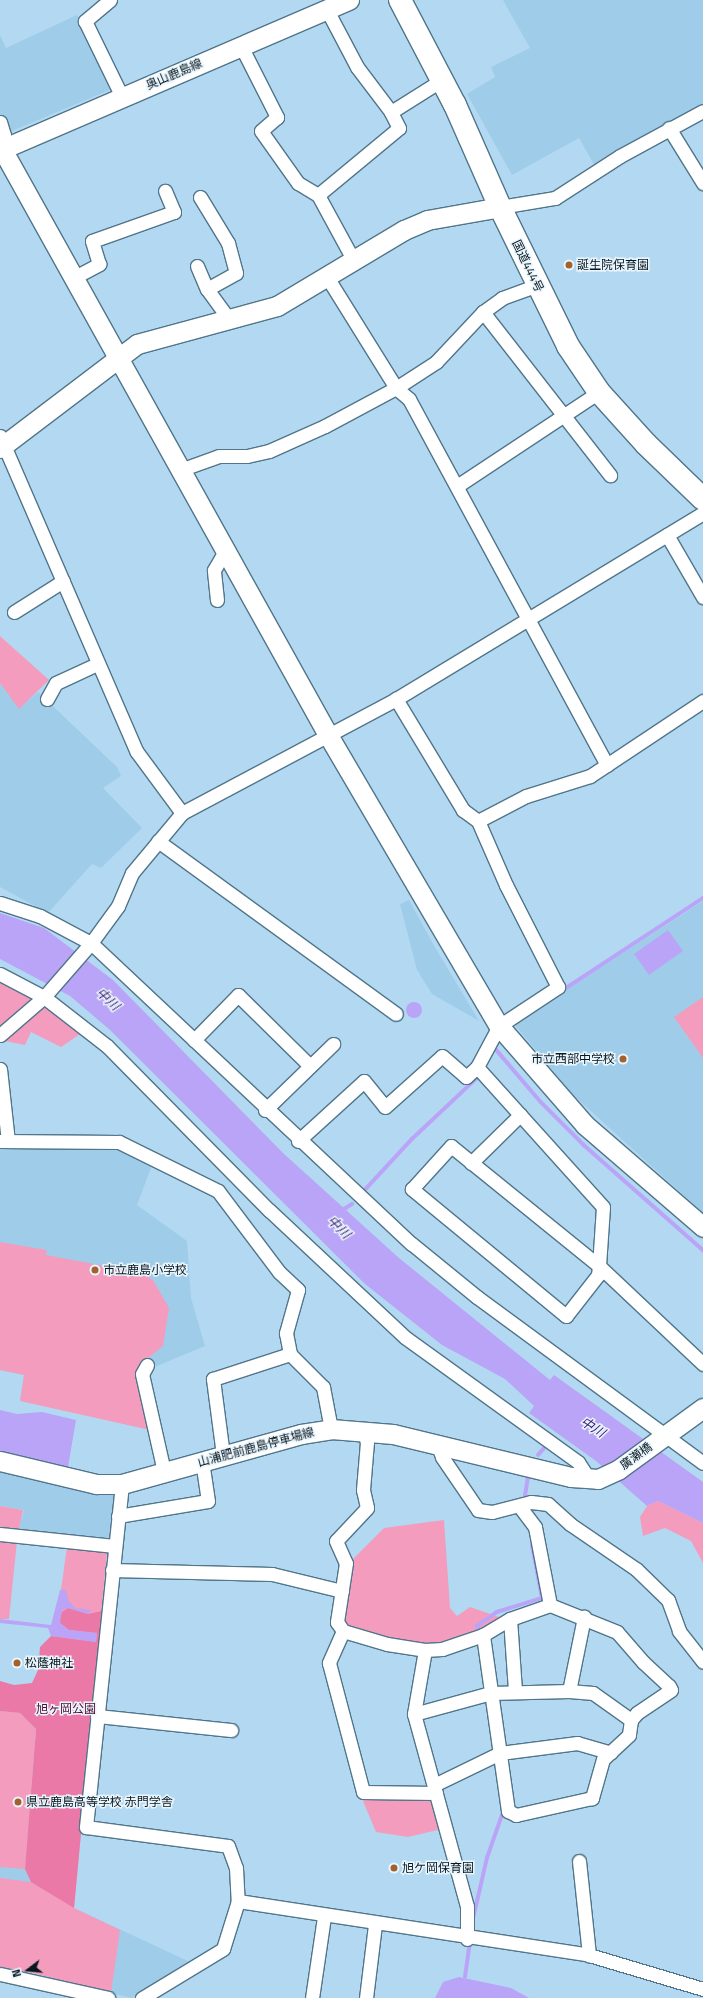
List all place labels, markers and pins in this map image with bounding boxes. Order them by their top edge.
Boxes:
place label: 誕生院保育園 [577,258,649,272]
marker: 誕生院保育園 [564,260,574,270]
place label: 市立西部中学校 [531,1052,615,1066]
marker: 市立西部中学校 [618,1054,628,1064]
place label: 市立鹿島小学校 [103,1263,187,1277]
marker: 市立鹿島小学校 [90,1265,100,1275]
place label: 松蔭神社 [25,1656,73,1670]
marker: 松蔭神社 [12,1658,22,1668]
place label: 県立鹿島高等学校 赤門学舎 [26,1795,173,1809]
marker: 県立鹿島高等学校 赤門学舎 [13,1797,23,1807]
place label: 旭ケ岡保育園 [402,1861,474,1875]
marker: 旭ケ岡保育園 [389,1863,399,1873]

